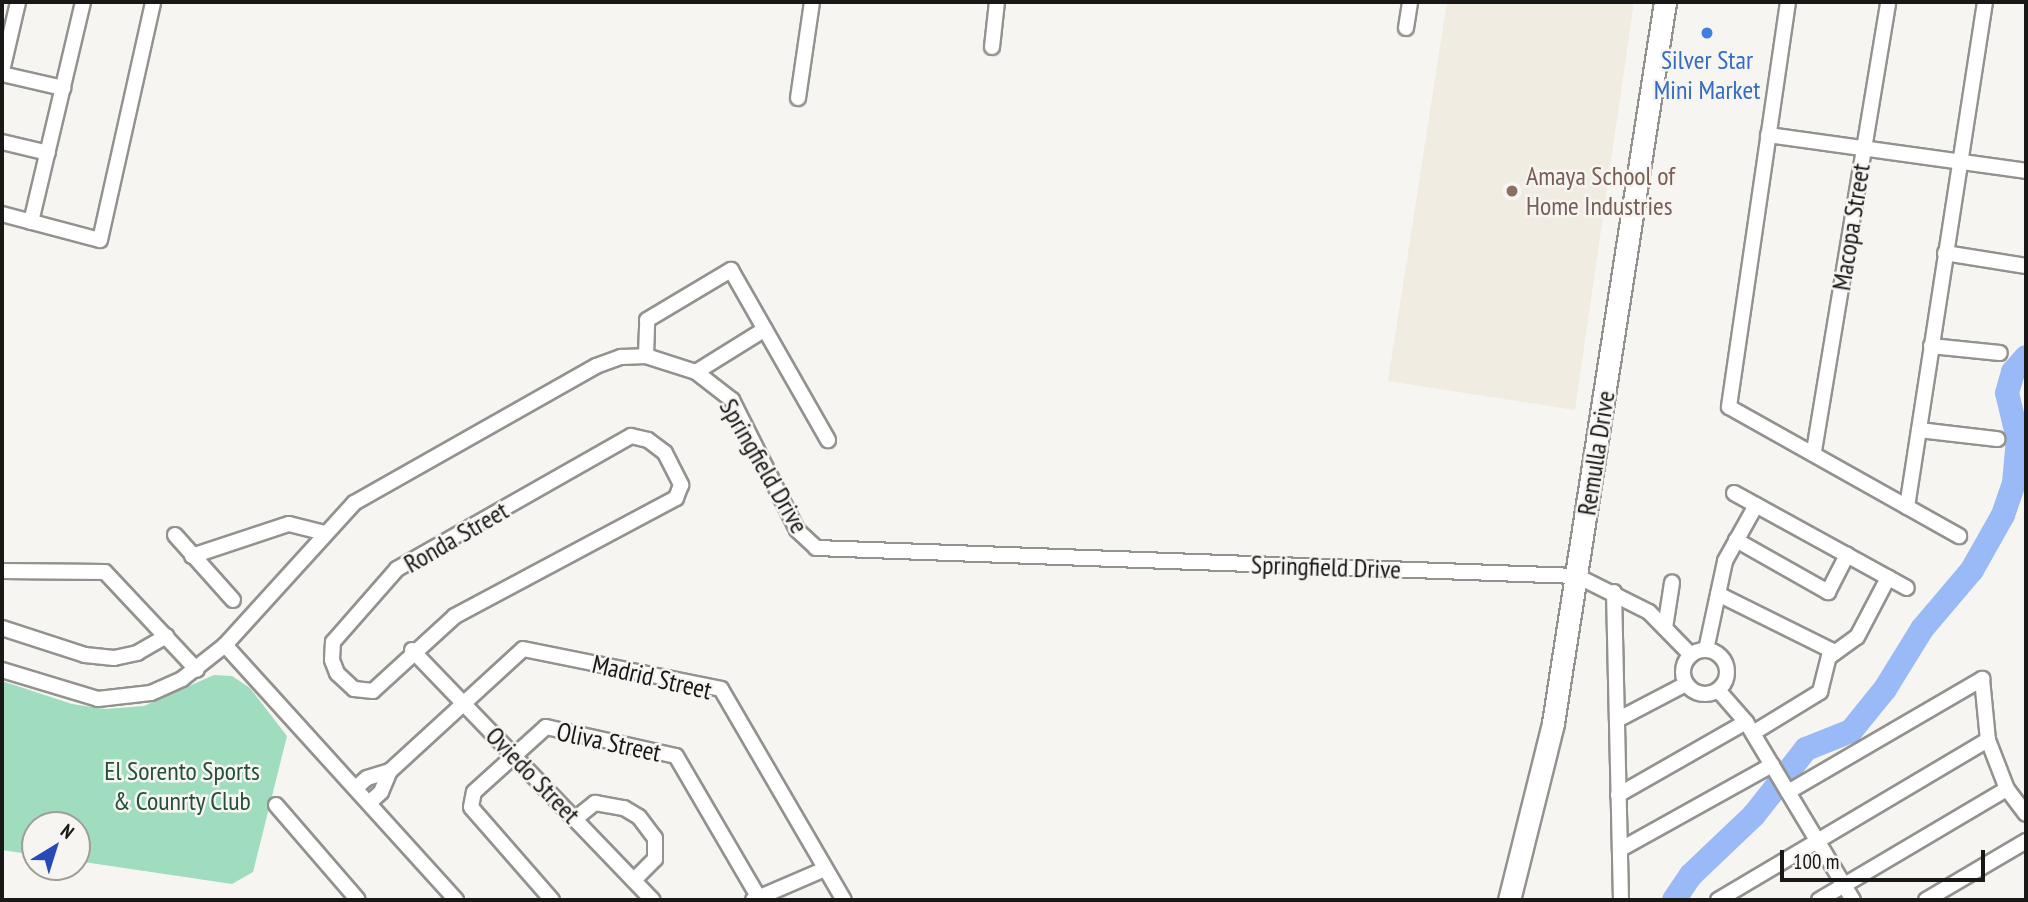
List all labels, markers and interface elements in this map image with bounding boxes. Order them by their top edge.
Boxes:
marker: Silver Star Mini Market [1699,25,1715,41]
place label: Silver Star Mini Market [1654,44,1760,106]
place label: Amaya School of Home Industries [1526,160,1675,222]
street label: Macopa Street [1826,161,1876,293]
marker: Amaya School of Home Industries [1504,183,1520,199]
street label: Remulla Drive [1571,388,1621,518]
street label: Springfield Drive [713,393,815,539]
street label: Ronda Street [398,495,514,579]
street label: Springfield Drive [1250,549,1402,585]
street label: Madrid Street [589,648,715,706]
street label: Oliva Street [554,716,664,768]
street label: Oviedo Street [479,720,587,830]
park label: El Sorento Sports & Counrty Club [104,755,260,816]
north arrow [21,811,91,881]
text: N [56,818,79,844]
scale bar [1783,836,1988,880]
text: 100 m [1793,848,1839,875]

